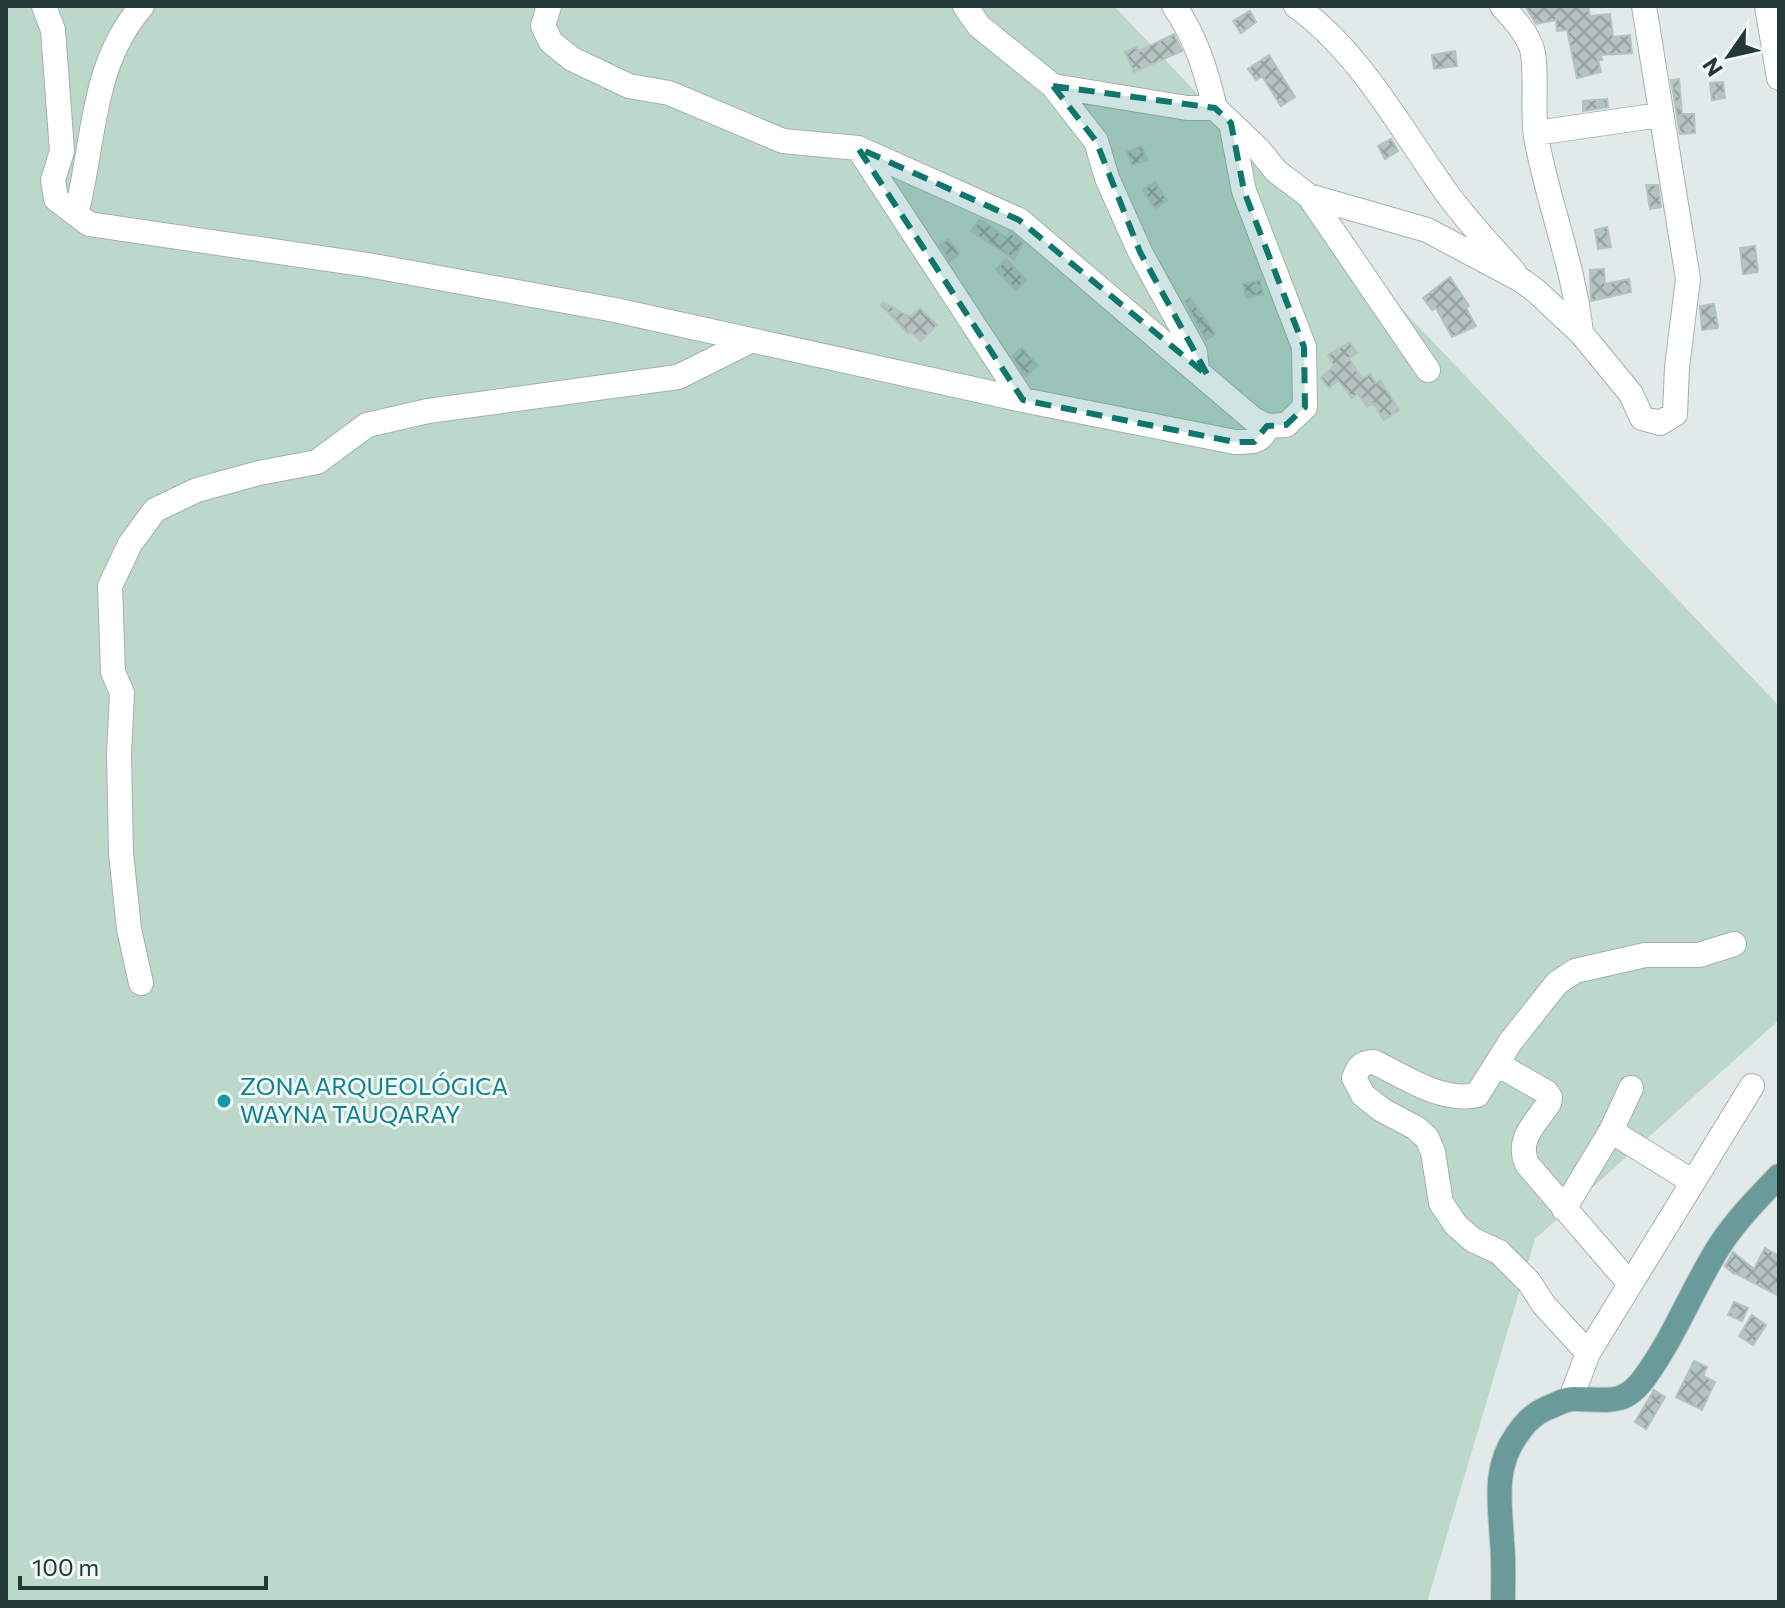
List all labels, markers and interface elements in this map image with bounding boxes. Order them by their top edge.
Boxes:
north arrow [1689,16,1769,96]
text: N [1696,53,1728,82]
place label: ZONA ARQUEOLÓGICA WAYNA TAUQARAY [240,1071,508,1128]
marker: ZONA ARQUEOLÓGICA WAYNA TAUQARAY [215,1092,233,1110]
scale bar [20,1540,266,1590]
text: 100 m [32,1552,99,1581]

